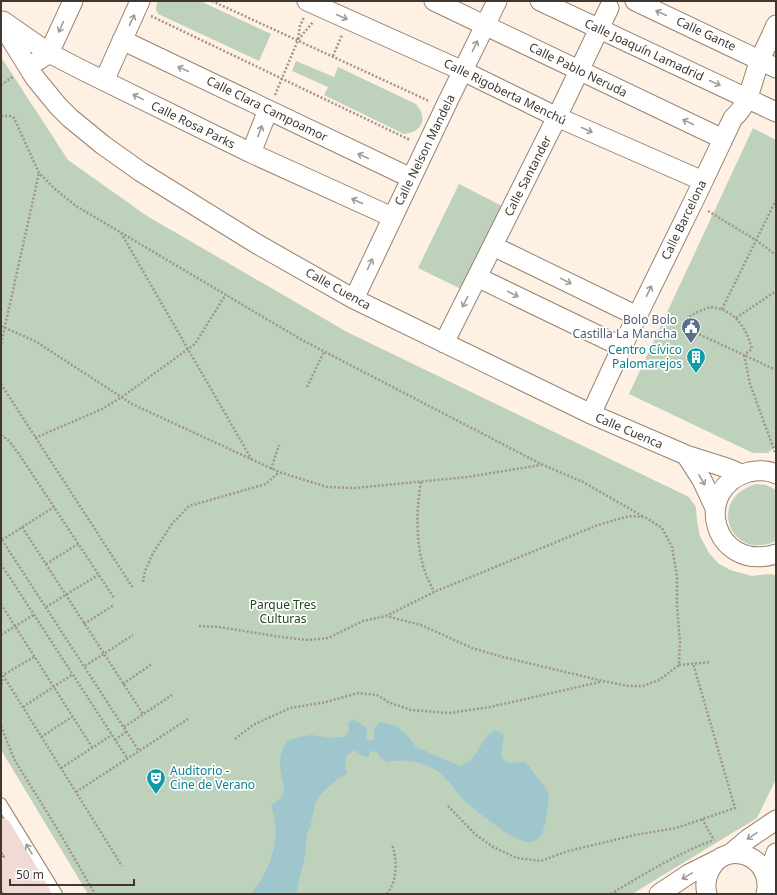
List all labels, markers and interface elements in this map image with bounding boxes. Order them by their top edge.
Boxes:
one-way arrow [656,9,668,16]
street label: Calle Gante [673,12,739,55]
one-way arrow [129,14,136,26]
one-way arrow [336,14,348,21]
street label: Calle Joaquín Lamadrid [582,14,707,85]
one-way arrow [57,21,64,33]
street label: Calle Pablo Neruda [526,38,630,101]
one-way arrow [472,40,479,52]
street label: Calle Rigoberta Menchú [441,54,569,129]
one-way arrow [177,65,189,72]
street label: Calle Clara Campoamor [204,72,331,145]
one-way arrow [709,80,721,87]
street label: Calle Nelson Mandela [390,91,459,208]
one-way arrow [132,93,144,101]
street label: Calle Rosa Parks [148,97,238,152]
one-way arrow [682,118,694,125]
one-way arrow [256,126,264,138]
one-way arrow [581,127,593,135]
street label: Calle Santander [500,132,555,219]
one-way arrow [358,152,370,159]
street label: Calle Barcelona [657,177,710,262]
one-way arrow [351,197,363,204]
one-way arrow [367,258,374,270]
street label: Calle Cuenca [303,264,374,313]
one-way arrow [559,278,571,285]
one-way arrow [646,285,653,297]
one-way arrow [506,291,518,298]
one-way arrow [461,296,468,308]
place label: Bolo Bolo Castilla La Mancha [572,311,677,342]
public building icon: Bolo Bolo Castilla La Mancha [680,316,702,344]
place label: Centro Cívico Palomarejos [608,341,682,372]
building icon: Centro Cívico Palomarejos [685,346,707,374]
street label: Calle Cuenca [593,409,666,452]
one-way arrow [698,475,707,486]
park label: Parque Tres Culturas [250,596,317,627]
place label: Auditorio - Cine de Verano [170,762,255,793]
theatre icon: Auditorio - Cine de Verano [145,767,167,795]
one-way arrow [747,832,758,840]
one-way arrow [25,844,33,855]
scale bar [10,861,134,887]
text: 50 m [16,866,44,883]
one-way arrow [681,872,693,880]

